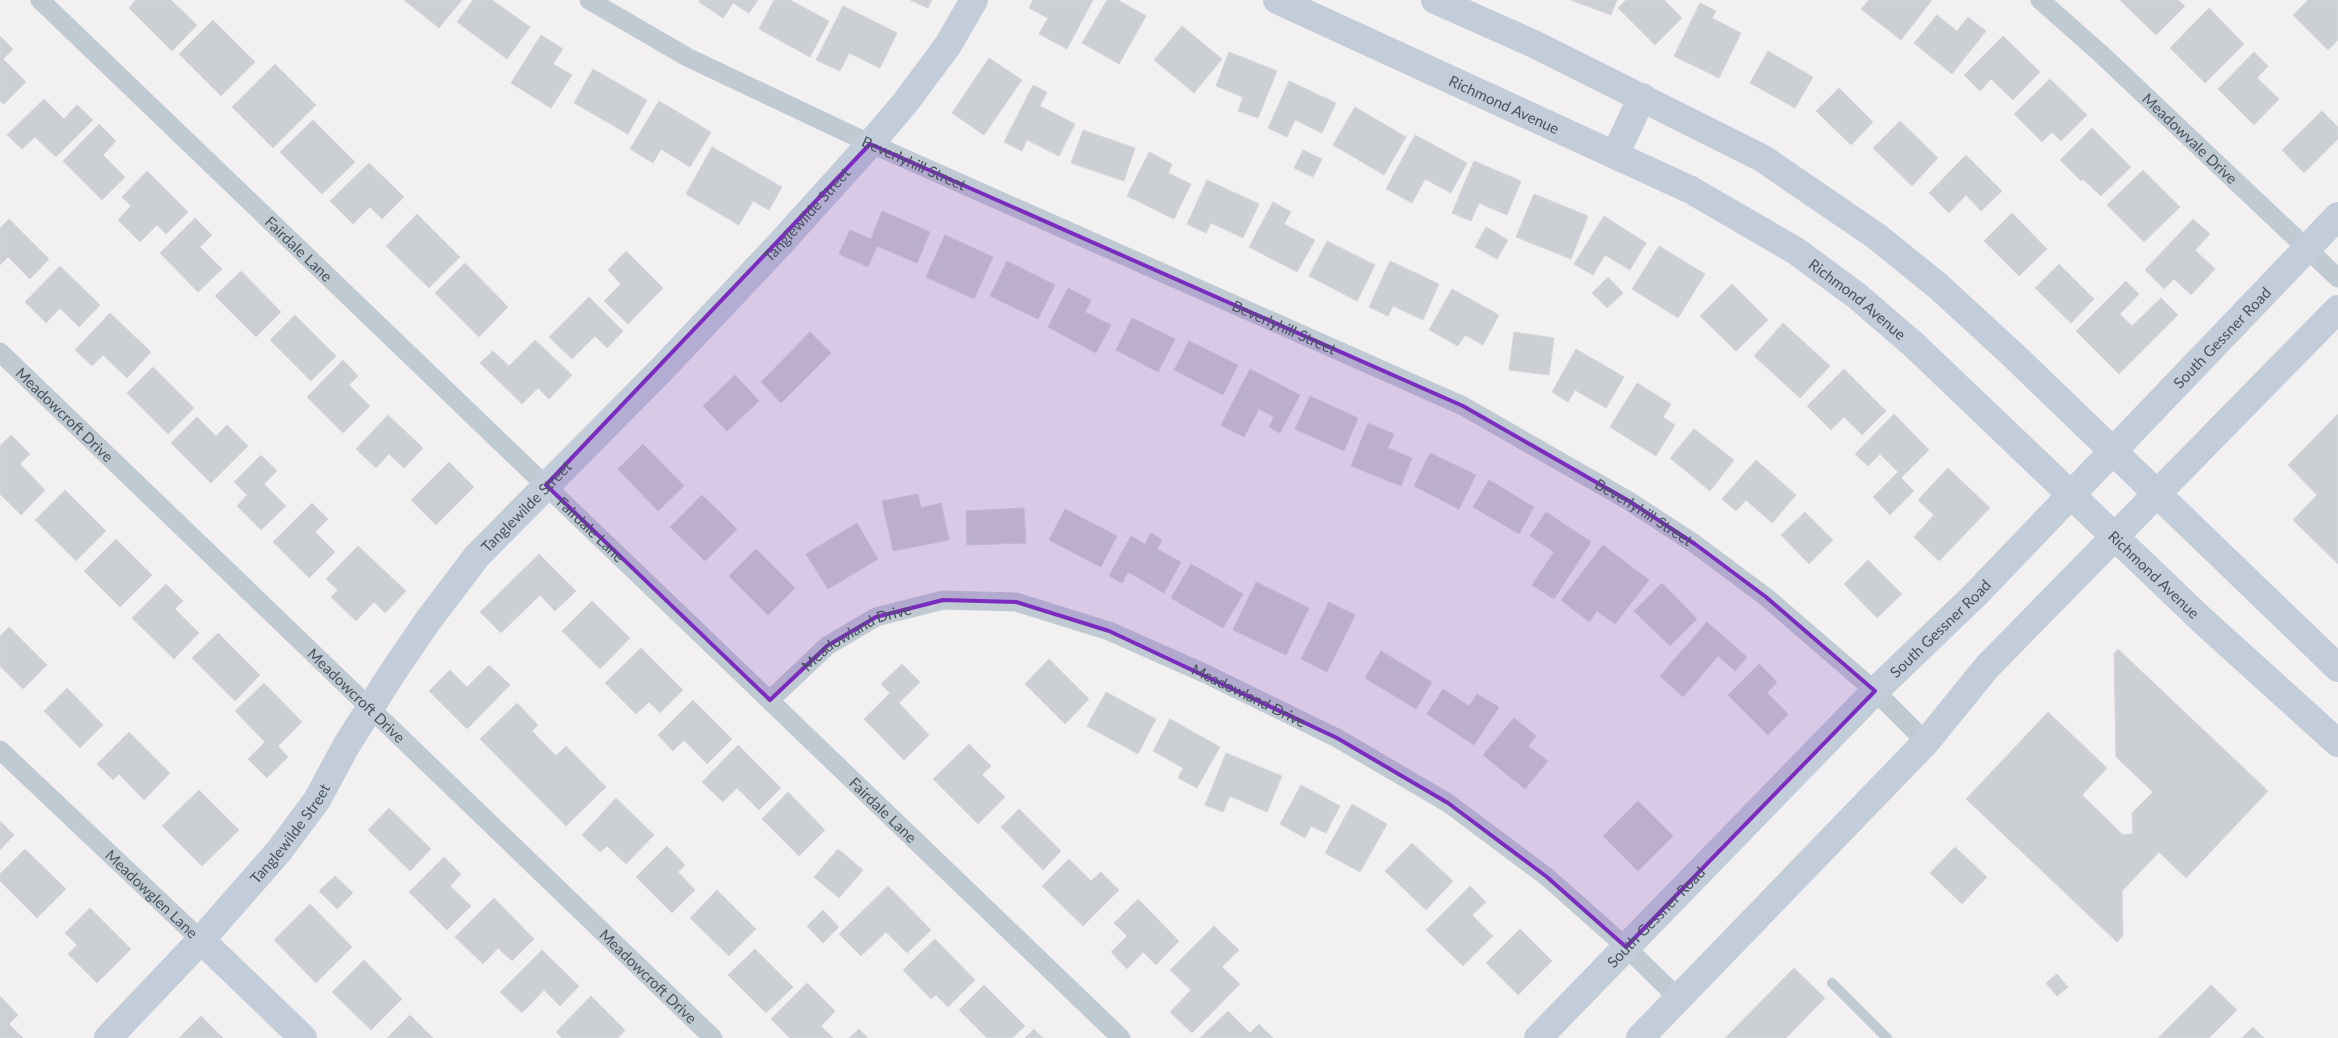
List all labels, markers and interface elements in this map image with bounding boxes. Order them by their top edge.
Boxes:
street label: Richmond Avenue [1446,71,1562,137]
street label: Meadowvale Drive [2139,89,2241,187]
street label: Beverlyhill Street [859,132,970,194]
street label: Tanglewilde Street [759,163,854,265]
street label: Fairdale Lane [262,212,336,285]
street label: Richmond Avenue [1806,255,1910,343]
street label: South Gessner Road [2169,283,2274,392]
street label: Beverlyhill Street [1230,296,1340,358]
street label: Meadowcroft Drive [12,363,117,465]
street label: Tanglewilde Street [477,457,575,556]
street label: Beverlyhill Street [1592,475,1697,550]
street label: Fairdale Lane [554,493,629,566]
street label: Richmond Avenue [2105,527,2203,622]
street label: South Gessner Road [1886,576,1994,681]
street label: Meadowland Drive [798,599,913,675]
street label: Meadowcroft Drive [304,644,409,746]
street label: Meadowland Drive [1189,660,1309,731]
street label: Fairdale Lane [846,773,921,846]
street label: Tanglewilde Street [246,780,333,887]
street label: Meadowglen Lane [102,846,202,942]
street label: South Gessner Road [1603,863,1709,971]
street label: Meadowcroft Drive [596,925,701,1027]

